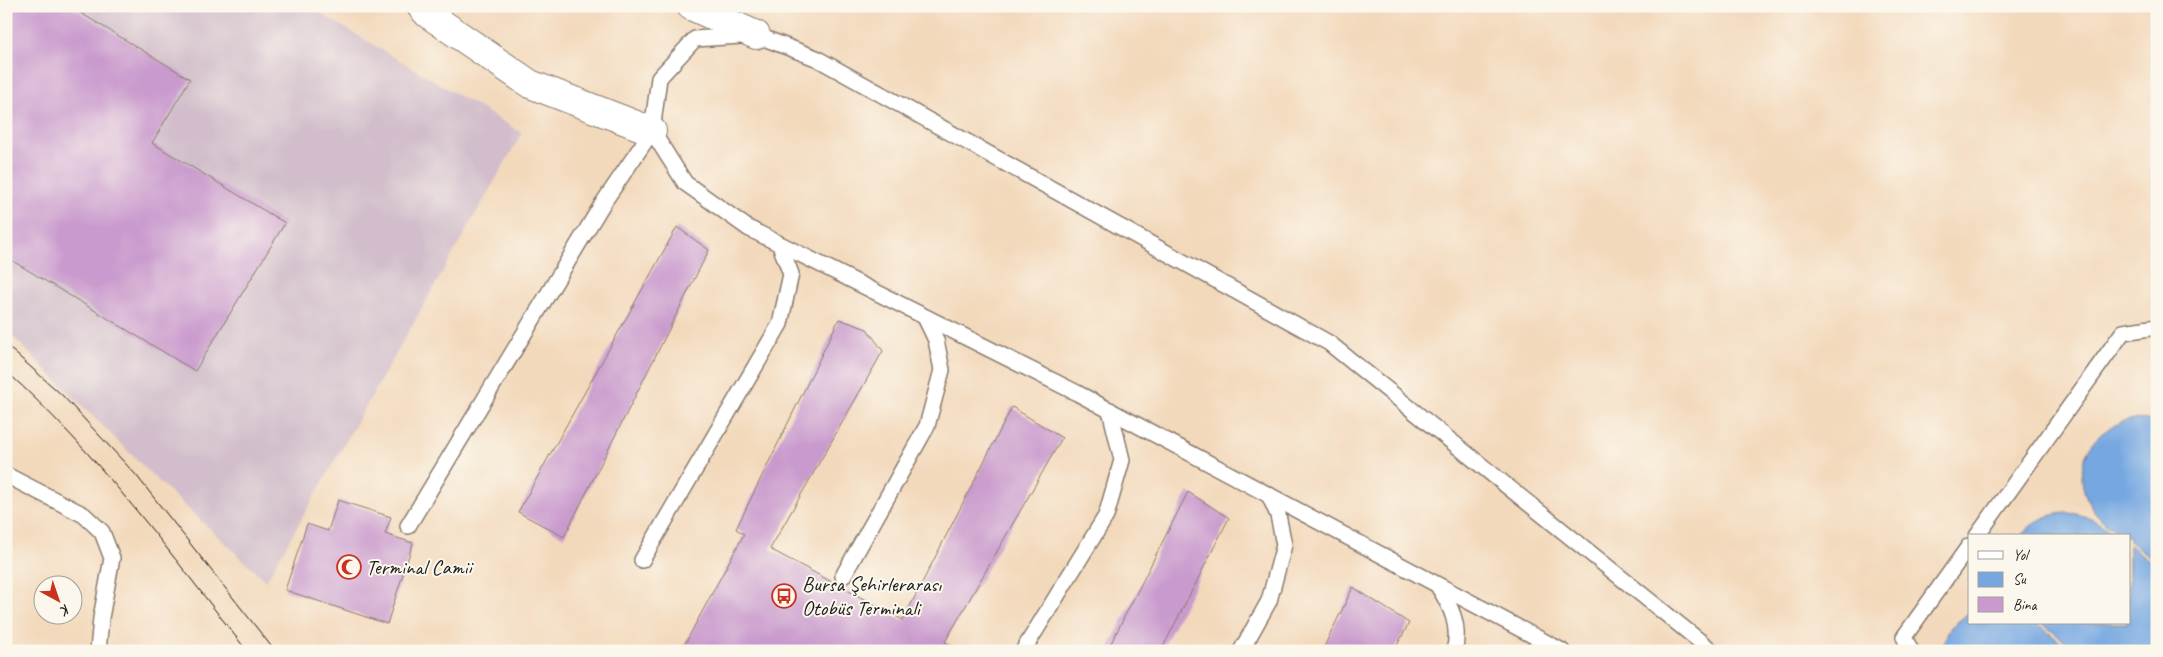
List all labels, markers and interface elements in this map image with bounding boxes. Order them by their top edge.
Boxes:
legend [1968,534,2130,624]
text: Yol [2013,546,2030,565]
mosque icon: Terminal Camii [336,554,362,580]
place label: Terminal Camii [366,554,474,580]
text: Su [2013,570,2027,589]
place label: Bursa Şehirlerarası Otobüs Terminali [802,571,942,621]
north arrow [32,574,82,624]
bus stop icon: Bursa Şehirlerarası Otobüs Terminali [771,583,797,609]
text: Bina [2013,596,2038,615]
text: K [56,601,74,620]

